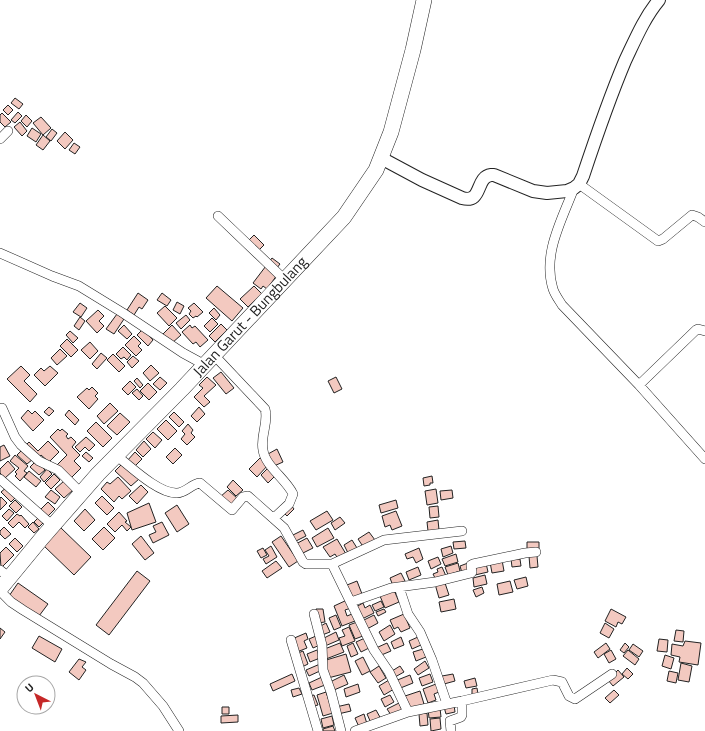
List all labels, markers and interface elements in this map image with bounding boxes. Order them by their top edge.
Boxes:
street label: Jalan Garut - Bungbulang [187,251,313,382]
north arrow [16,675,56,715]
text: U [21,679,37,696]

